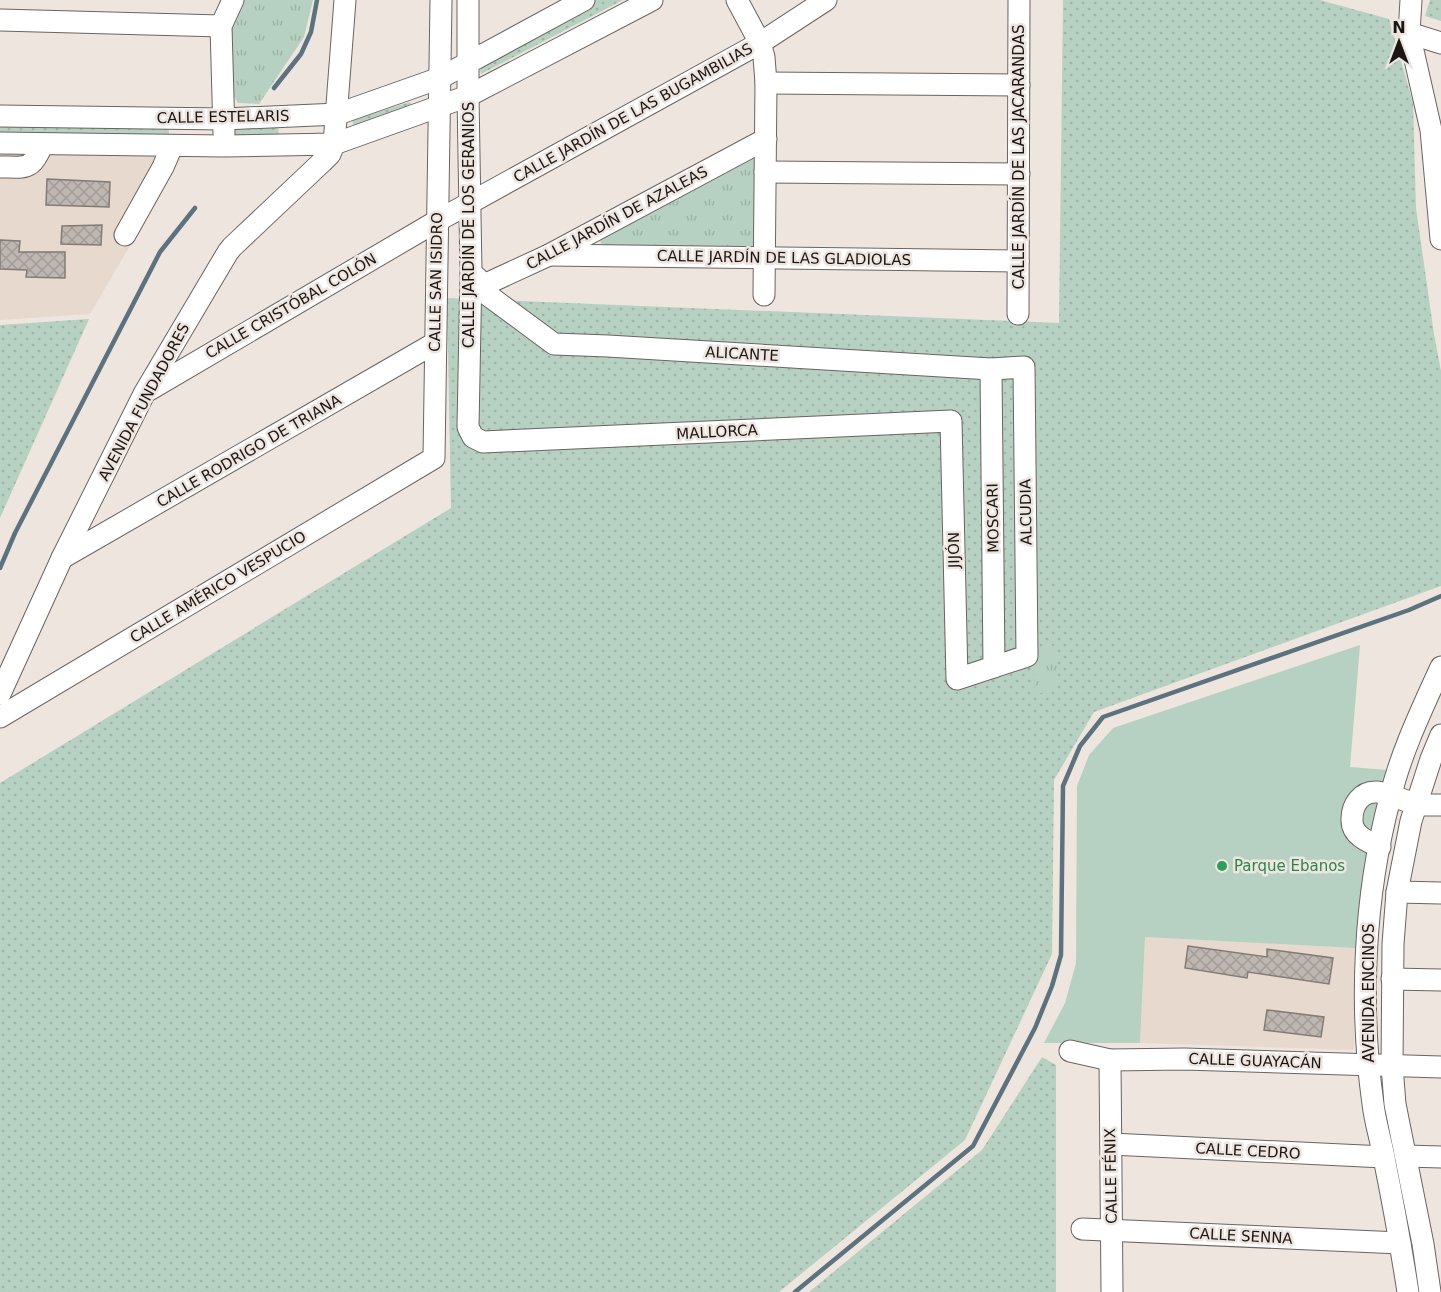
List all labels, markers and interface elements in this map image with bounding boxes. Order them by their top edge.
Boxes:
north arrow [1369,12,1429,72]
text: N [1392,18,1406,37]
street label: CALLE JARDÍN DE LAS JACARANDAS [1009,25,1028,289]
street label: CALLE JARDÍN DE LAS BUGAMBILIAS [510,39,756,187]
street label: CALLE JARDÍN DE LOS GERANIOS [459,102,478,348]
street label: CALLE ESTELARIS [157,107,289,127]
street label: CALLE JARDÍN DE AZALEAS [523,162,711,274]
street label: CALLE SAN ISIDRO [426,212,446,352]
street label: CALLE JARDÍN DE LAS GLADIOLAS [657,246,911,269]
street label: CALLE CRISTÓBAL COLÓN [202,249,380,362]
street label: AVENIDA FUNDADORES [95,320,193,484]
street label: ALICANTE [705,343,779,365]
street label: CALLE RODRIGO DE TRIANA [154,390,345,511]
street label: MALLORCA [676,421,759,443]
street label: ALCUDIA [1016,478,1036,545]
street label: MOSCARI [983,483,1003,553]
street label: CALLE AMÉRICO VESPUCIO [126,526,309,647]
street label: JIJÓN [944,532,963,569]
place label: Parque Ebanos [1234,857,1345,875]
marker: Parque Ebanos [1215,859,1229,873]
street label: AVENIDA ENCINOS [1360,923,1378,1063]
street label: CALLE GUAYACÁN [1188,1049,1322,1072]
street label: CALLE FÉNIX [1100,1128,1121,1224]
street label: CALLE CEDRO [1195,1139,1301,1163]
street label: CALLE SENNA [1189,1224,1294,1248]

